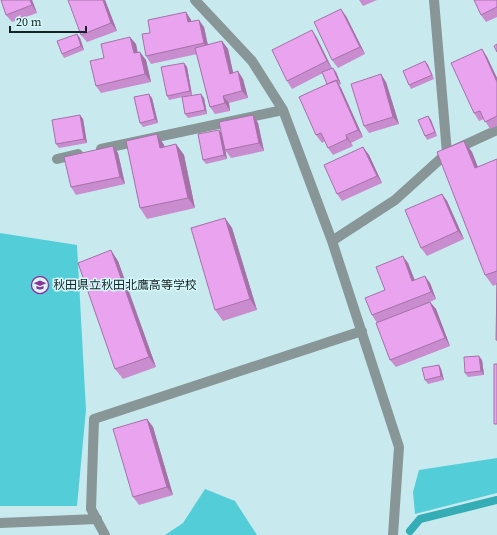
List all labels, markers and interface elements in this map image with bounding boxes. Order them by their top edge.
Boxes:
scale bar [10,8,86,34]
text: 20 m [16,14,42,30]
school or university icon: 秋田県立秋田北鷹高等学校 [30,275,50,295]
place label: 秋田県立秋田北鷹高等学校 [53,277,197,293]

